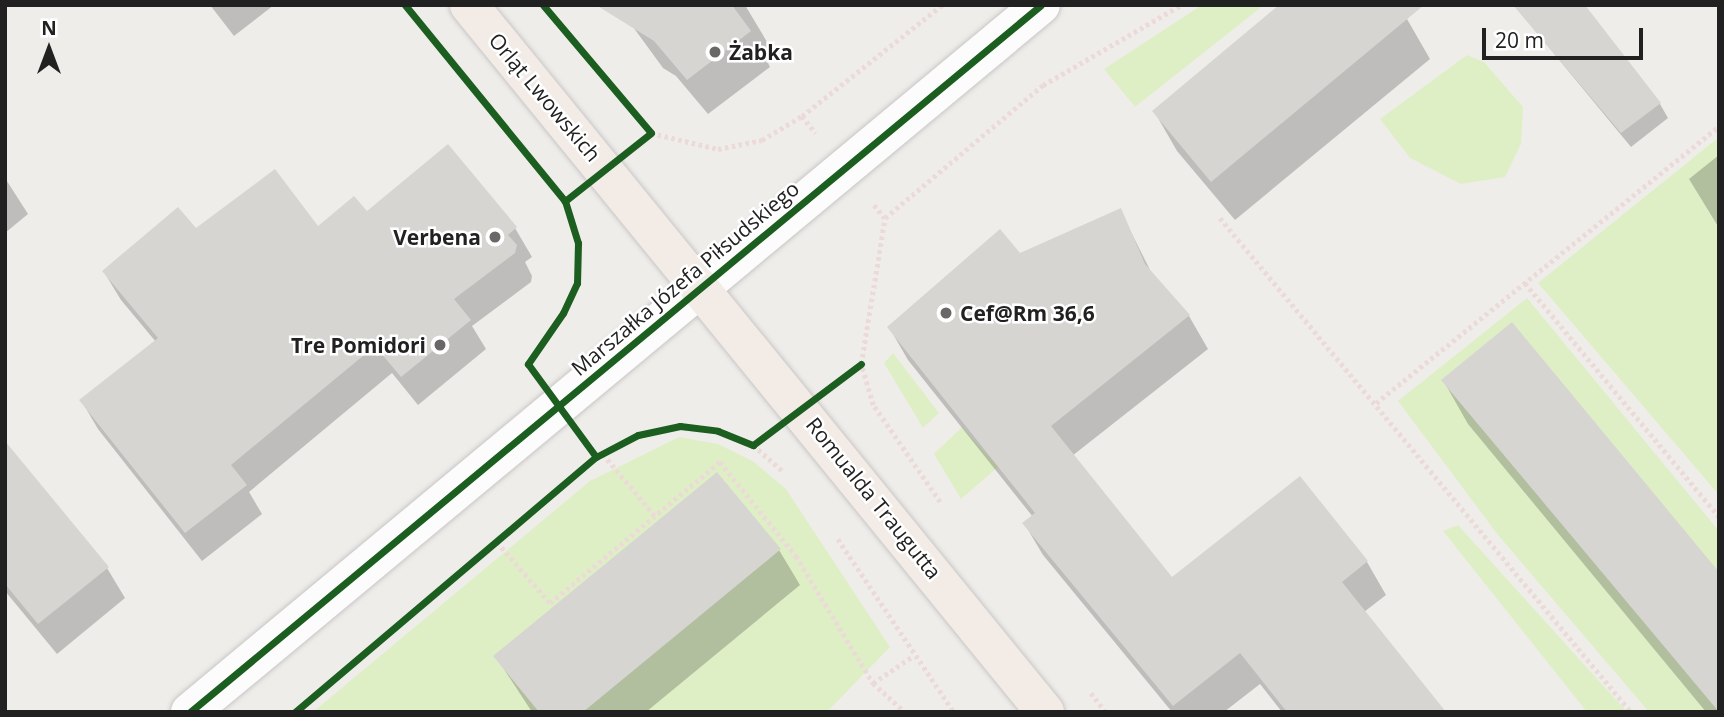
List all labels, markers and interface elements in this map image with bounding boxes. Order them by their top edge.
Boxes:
north arrow [14,14,84,84]
scale bar [1486,14,1647,58]
text: N [41,15,57,41]
text: 20 m [1495,26,1544,54]
street label: Orląt Lwowskich [484,28,606,166]
place label: Żabka [729,39,793,65]
marker: Żabka [707,44,723,60]
street label: Marszałka Józefa Piłsudskiego [566,175,804,381]
place label: Verbena [393,224,481,250]
marker: Verbena [487,229,503,245]
place label: Cef@Rm 36,6 [960,300,1095,326]
marker: Cef@Rm 36,6 [938,305,954,321]
place label: Tre Pomidori [291,332,426,358]
marker: Tre Pomidori [432,337,448,353]
street label: Romualda Traugutta [801,412,947,584]

